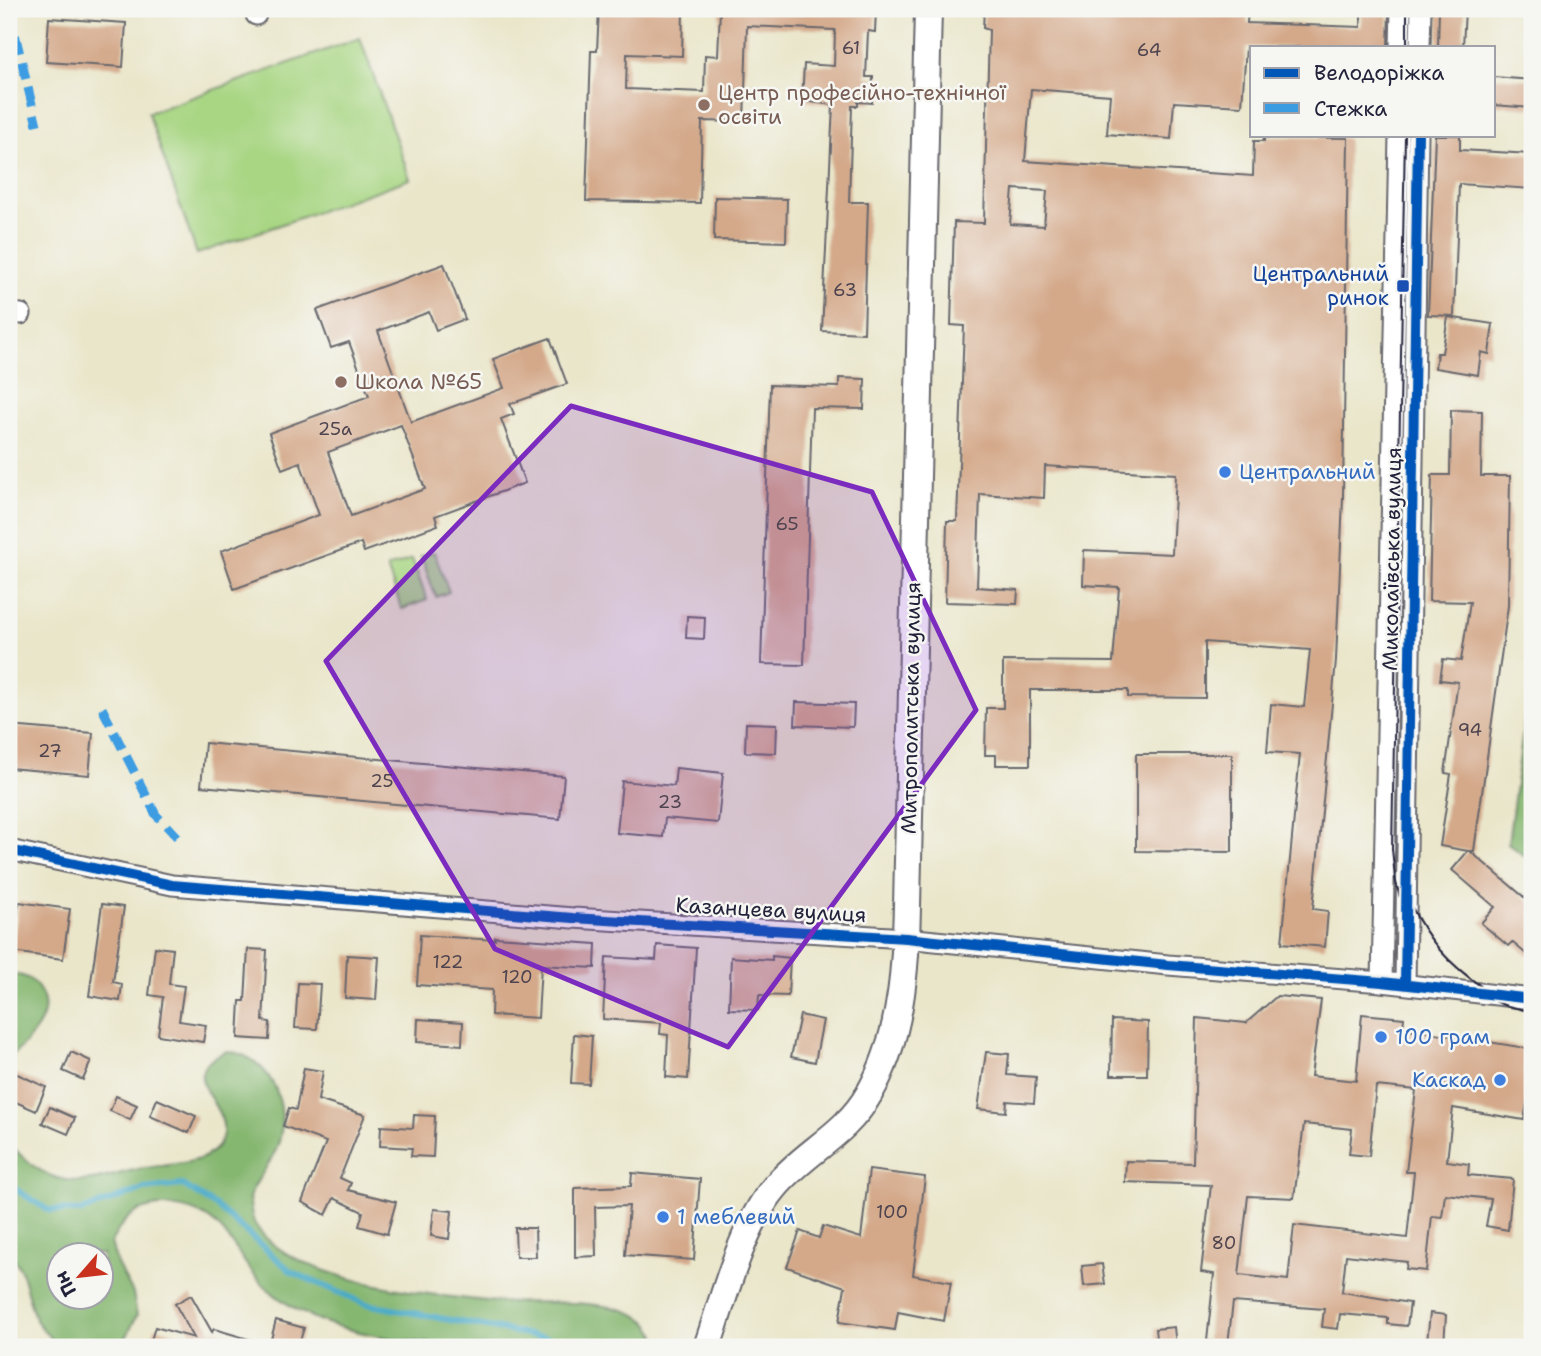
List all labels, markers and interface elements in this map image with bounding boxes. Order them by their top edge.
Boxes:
house number: 61 [842,36,860,60]
house number: 64 [1137,38,1161,62]
legend [1250,46,1496,136]
text: Велодоріжка [1314,59,1444,87]
place label: Центр професійно-технічної освіти [718,79,1007,131]
text: Стежка [1314,95,1387,123]
marker: Центр професійно-технічної освіти [696,97,712,113]
place label: Центральний ринок [1252,260,1389,312]
house number: 63 [833,278,857,302]
marker: Центральний ринок [1395,278,1411,294]
place label: Школа №65 [355,368,482,396]
marker: Школа №65 [333,374,349,390]
house number: 25а [318,417,352,441]
street label: Миколаївська вулиця [1376,447,1408,671]
place label: Центральний [1239,458,1376,486]
marker: Центральний [1217,464,1233,480]
house number: 65 [776,512,798,536]
street label: Митрополитська вулиця [895,582,927,834]
house number: 94 [1458,718,1482,742]
house number: 27 [38,739,62,763]
house number: 25 [370,769,394,793]
house number: 23 [658,790,682,814]
street label: Казанцева вулиця [675,891,867,929]
house number: 122 [433,950,463,974]
house number: 120 [501,965,533,989]
place label: 100 грам [1395,1023,1490,1051]
marker: 100 грам [1373,1029,1389,1045]
place label: Каскад [1412,1066,1486,1094]
marker: Каскад [1492,1072,1508,1088]
house number: 100 [876,1200,908,1224]
place label: 1 меблевий [677,1203,796,1231]
marker: 1 меблевий [655,1209,671,1225]
house number: 80 [1212,1231,1236,1255]
north arrow [46,1240,116,1310]
text: Пн [49,1267,82,1301]

